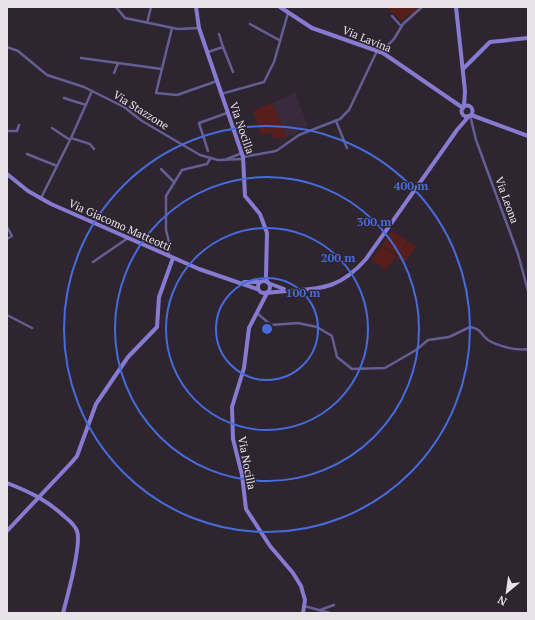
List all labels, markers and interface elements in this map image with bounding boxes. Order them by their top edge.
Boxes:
street label: Via Lavina [340,23,394,55]
street label: Via Stazzone [111,87,172,133]
street label: Via Nocilla [227,100,258,156]
street label: Via Leona [492,175,522,226]
text: 400 m [394,178,428,193]
street label: Via Giacomo Matteotti [66,196,174,254]
text: 300 m [357,214,391,229]
text: 200 m [321,250,355,265]
text: 100 m [286,285,320,300]
centre of rings [260,322,274,336]
street label: Via Nocilla [235,435,259,491]
north arrow [487,572,527,612]
text: N [495,592,509,609]

